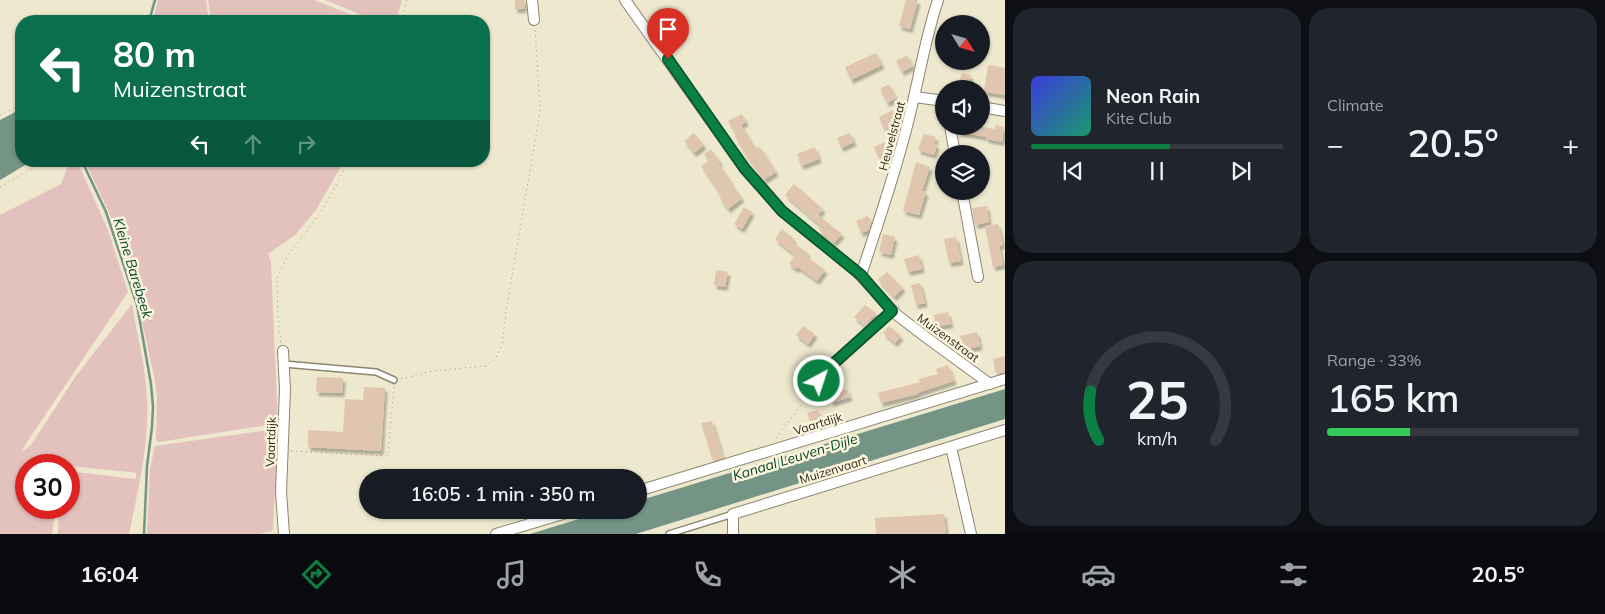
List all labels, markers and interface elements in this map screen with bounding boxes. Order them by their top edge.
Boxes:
pin [647,8,689,59]
icon: arrive [654,15,682,43]
north arrow [935,15,990,70]
map controls [935,15,990,200]
text: 80 m [113,32,196,76]
icon: left [30,35,95,100]
text: Muizenstraat [113,75,246,103]
button: sound [935,80,990,135]
text: Neon Rain [1106,84,1200,108]
text: Climate [1327,95,1383,115]
street label: Heuvelstraat [875,99,908,172]
text: Kite Club [1106,108,1172,128]
text: 20.5° [1407,119,1499,167]
text: − [1327,127,1344,162]
text: + [1562,127,1579,162]
icon: left [186,130,214,158]
icon: ahead [239,130,267,158]
icon: right [292,130,320,158]
button: layers [935,145,990,200]
icon: previous [1059,157,1087,185]
icon: pause [1143,157,1171,185]
icon: next [1227,157,1255,185]
water label: Kleine Barebeek [109,216,157,321]
street label: Muizenstraat [914,310,982,365]
text: Range · 33% [1327,350,1422,370]
position arrow [792,354,844,406]
text: 25 [1126,367,1188,432]
text: 165 km [1327,374,1460,422]
street label: Vaartdijk [792,409,845,438]
street label: Vaartdijk [262,416,279,467]
text: km/h [1137,427,1177,449]
water label: Kanaal Leuven-Dijle [730,429,860,485]
street label: Muizenvaart [798,452,868,487]
speed limit sign: 30 [15,454,80,519]
text: 16:05 · 1 min · 350 m [410,482,596,506]
icon: directions [299,557,334,592]
icon: music [494,557,529,592]
icon: phone [690,557,725,592]
icon: climate [885,557,920,592]
icon: car [1081,557,1116,592]
icon: filters [1276,557,1311,592]
text: 16:04 [80,560,138,588]
text: 20.5° [1471,560,1525,588]

